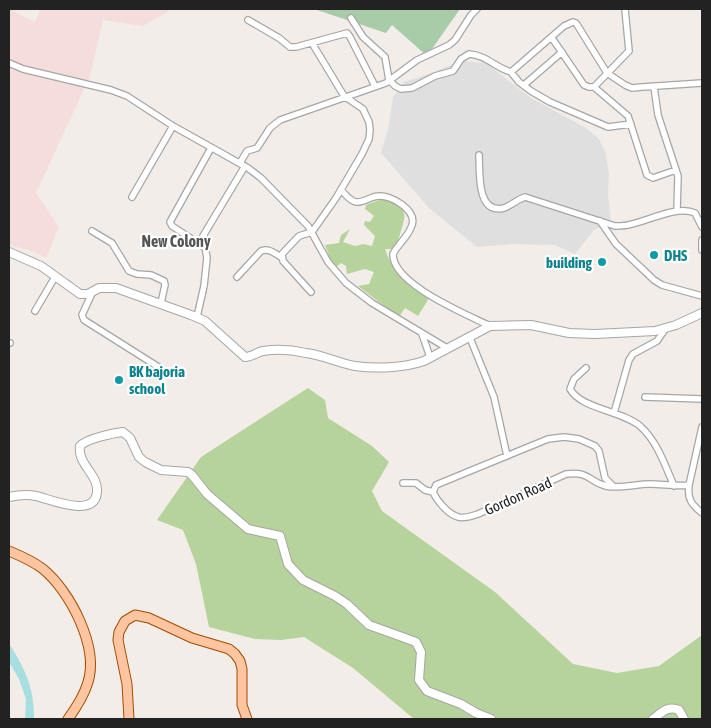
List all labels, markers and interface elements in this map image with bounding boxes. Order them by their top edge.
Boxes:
district label: New Colony [142,232,211,250]
place label: DHS [664,247,688,264]
marker: DHS [648,249,660,261]
place label: building [546,254,593,271]
marker: building [596,256,608,268]
place label: BK bajoria school [129,363,185,397]
marker: BK bajoria school [113,374,125,386]
street label: Gordon Road [482,474,554,518]

